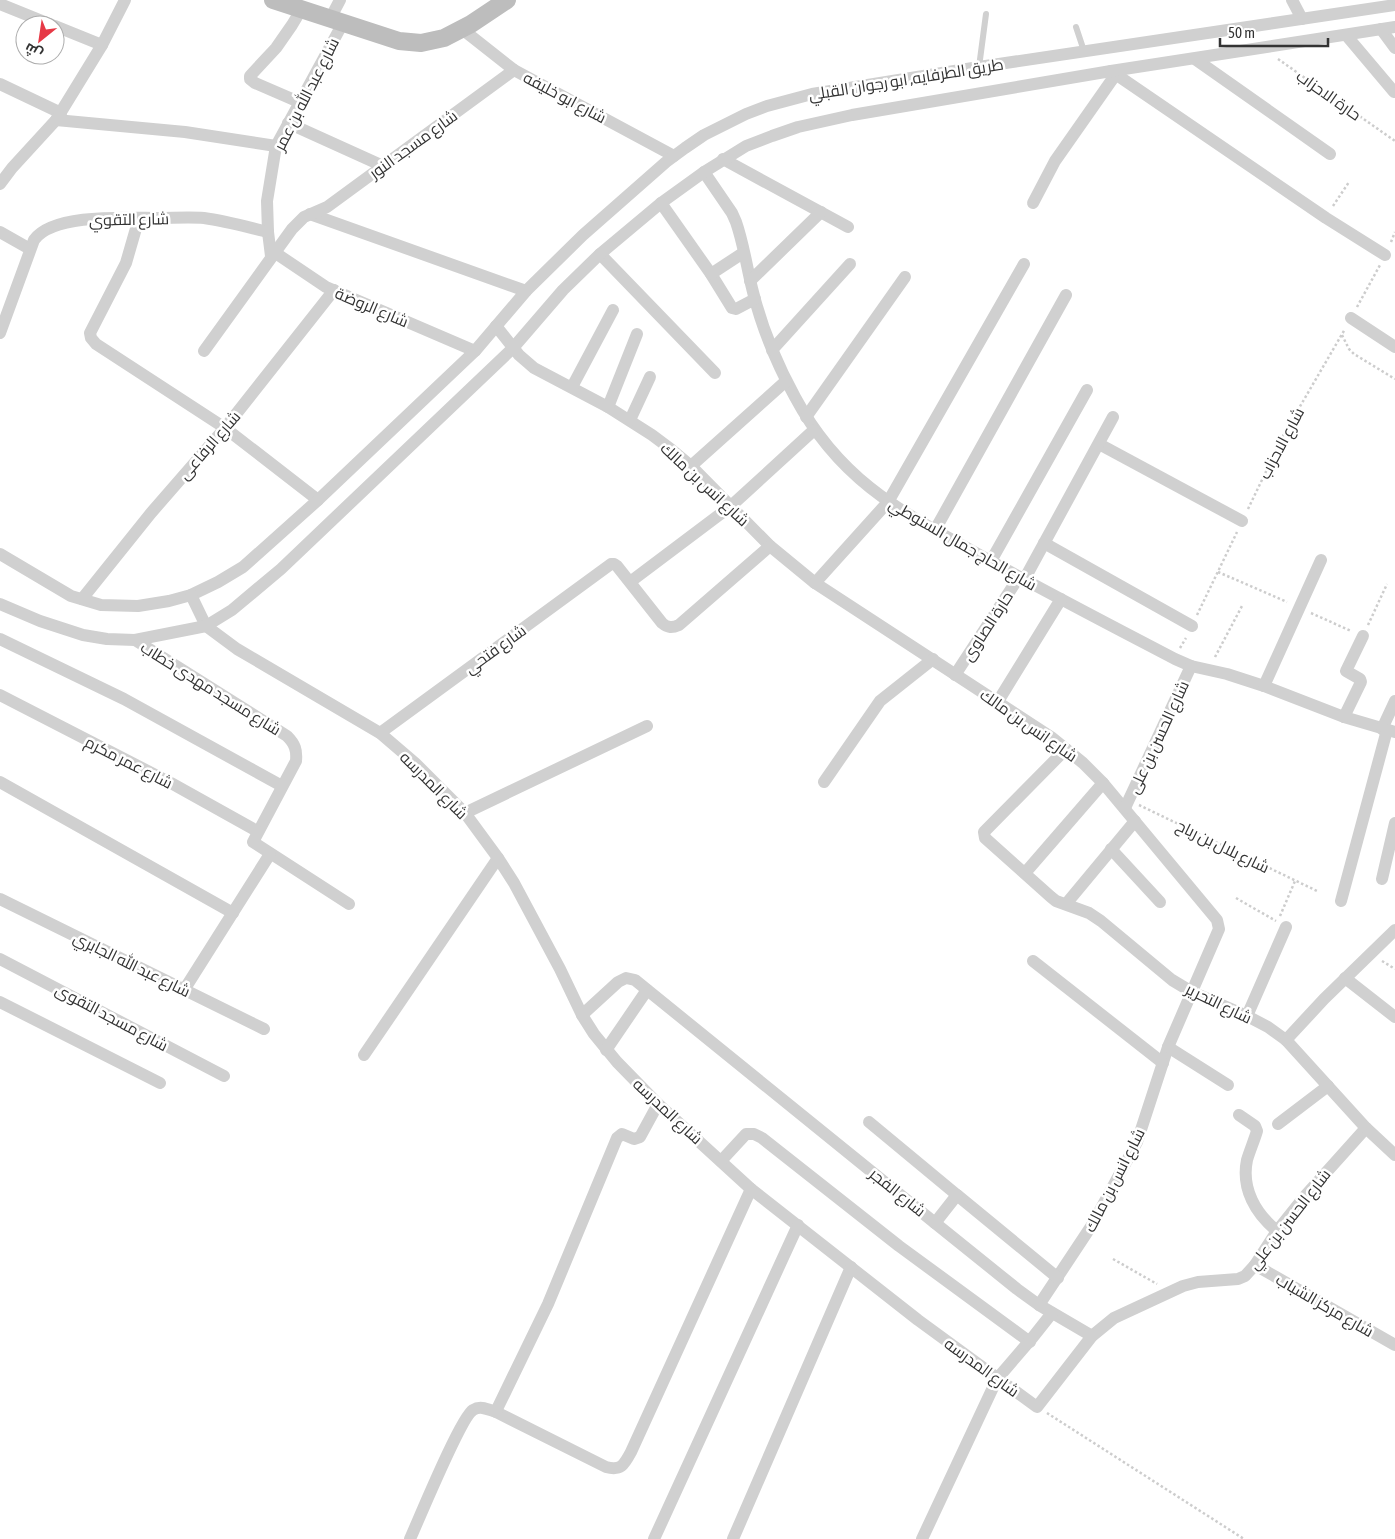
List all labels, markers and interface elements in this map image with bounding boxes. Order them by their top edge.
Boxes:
north arrow [15,15,65,65]
scale bar [1220,15,1328,47]
text: 50 m [1228,24,1255,41]
street label: شارع عبد الله بن عمر [268,34,345,156]
text: ش [22,39,46,63]
street label: طريق الطرفايه, ابو رجوان القبلي [807,55,1006,108]
street label: حارة الاحزاب [1293,66,1365,125]
street label: شارع ابو خليفه [519,68,609,129]
street label: شارع مسجد النور [365,106,462,185]
street label: شارع التقوي [89,209,169,234]
street label: شارع الروضة [332,284,411,333]
street label: شارع الاحزاب [1255,404,1310,483]
street label: شارع الرفاعى [174,407,246,485]
street label: شارع انس بن مالك [655,439,753,532]
street label: شارع الحاج جمال السنوطي [883,494,1040,598]
street label: حارة الصاوى [958,588,1018,665]
street label: شارع فتحي [461,621,532,681]
street label: شارع مسجد مهدى خطاب [136,638,284,741]
street label: شارع الحسن بن على [1124,678,1195,798]
street label: شارع انس بن مالك [975,685,1081,768]
street label: شارع عمر مكرم [81,732,176,795]
street label: شارع المدرسه [394,748,471,825]
street label: شارع بلال بن رباح [1172,816,1272,879]
street label: شارع عبد الله الجابري [68,927,194,1005]
street label: شارع التحرير [1181,979,1255,1029]
street label: شارع مسجد التقوى [51,980,171,1057]
street label: شارع المدرسه [628,1074,706,1150]
street label: شارع انس بن مالك [1080,1125,1151,1236]
street label: شارع الفجر [864,1163,930,1222]
street label: شارع الحسن بن علي [1244,1165,1338,1276]
street label: شارع مركز الشباب [1271,1270,1377,1343]
street label: شارع المدرسه [939,1334,1023,1403]

